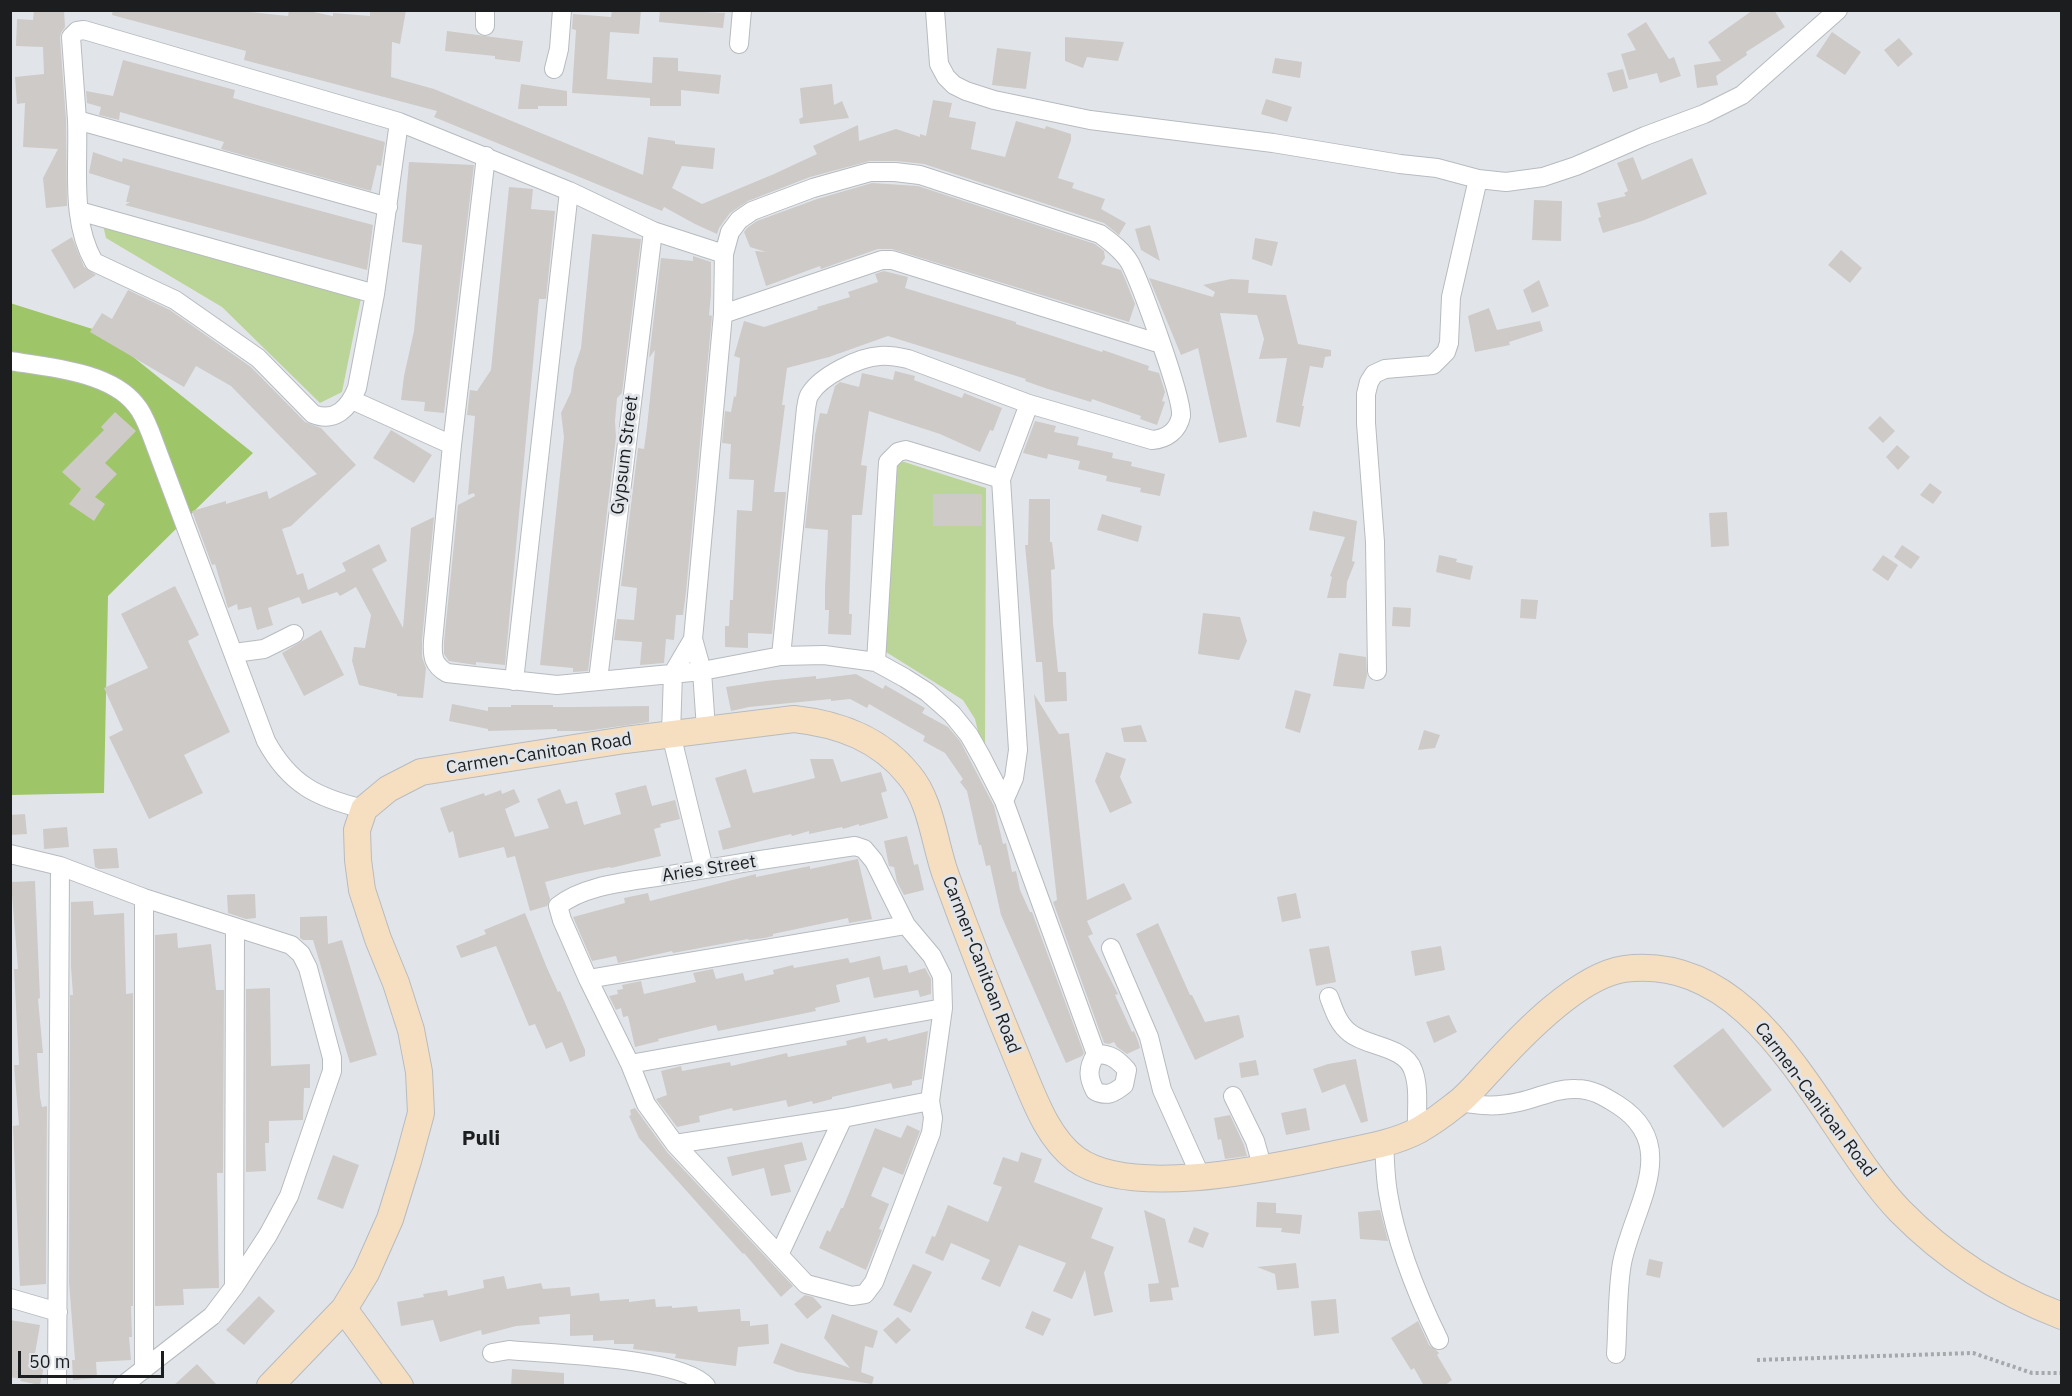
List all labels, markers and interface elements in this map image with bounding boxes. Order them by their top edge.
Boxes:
street label: Gypsum Street [607,394,643,516]
street label: Carmen-Canitoan Road [444,729,634,779]
street label: Aries Street [660,851,758,887]
street label: Carmen-Canitoan Road [937,873,1025,1057]
street label: Carmen-Canitoan Road [1750,1018,1880,1182]
district label: Puli [462,1126,500,1152]
scale bar [21,1339,166,1377]
text: 50 m [29,1350,71,1373]

